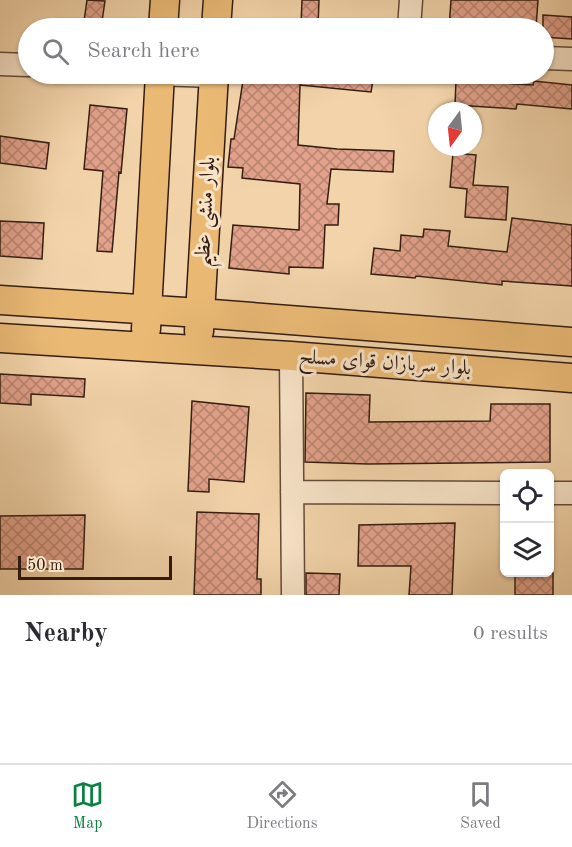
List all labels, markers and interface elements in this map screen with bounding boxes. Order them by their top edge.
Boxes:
search box [18,18,554,84]
icon: search [39,35,72,68]
text: Search here [87,40,200,62]
north arrow [428,102,482,156]
street label: بلوار منشی عظیم [193,156,228,268]
street label: بلوار سربازان قوای مسلح [298,347,472,386]
map controls [500,469,554,577]
button: locate [500,469,554,523]
button: layers [500,523,554,577]
scale bar [18,553,172,580]
text: 50 m [27,558,63,574]
text: Nearby [24,621,108,647]
text: 0 results [473,624,548,644]
tab: Map [71,778,104,834]
tab: Directions [247,778,318,834]
tab: Saved [460,778,501,834]

